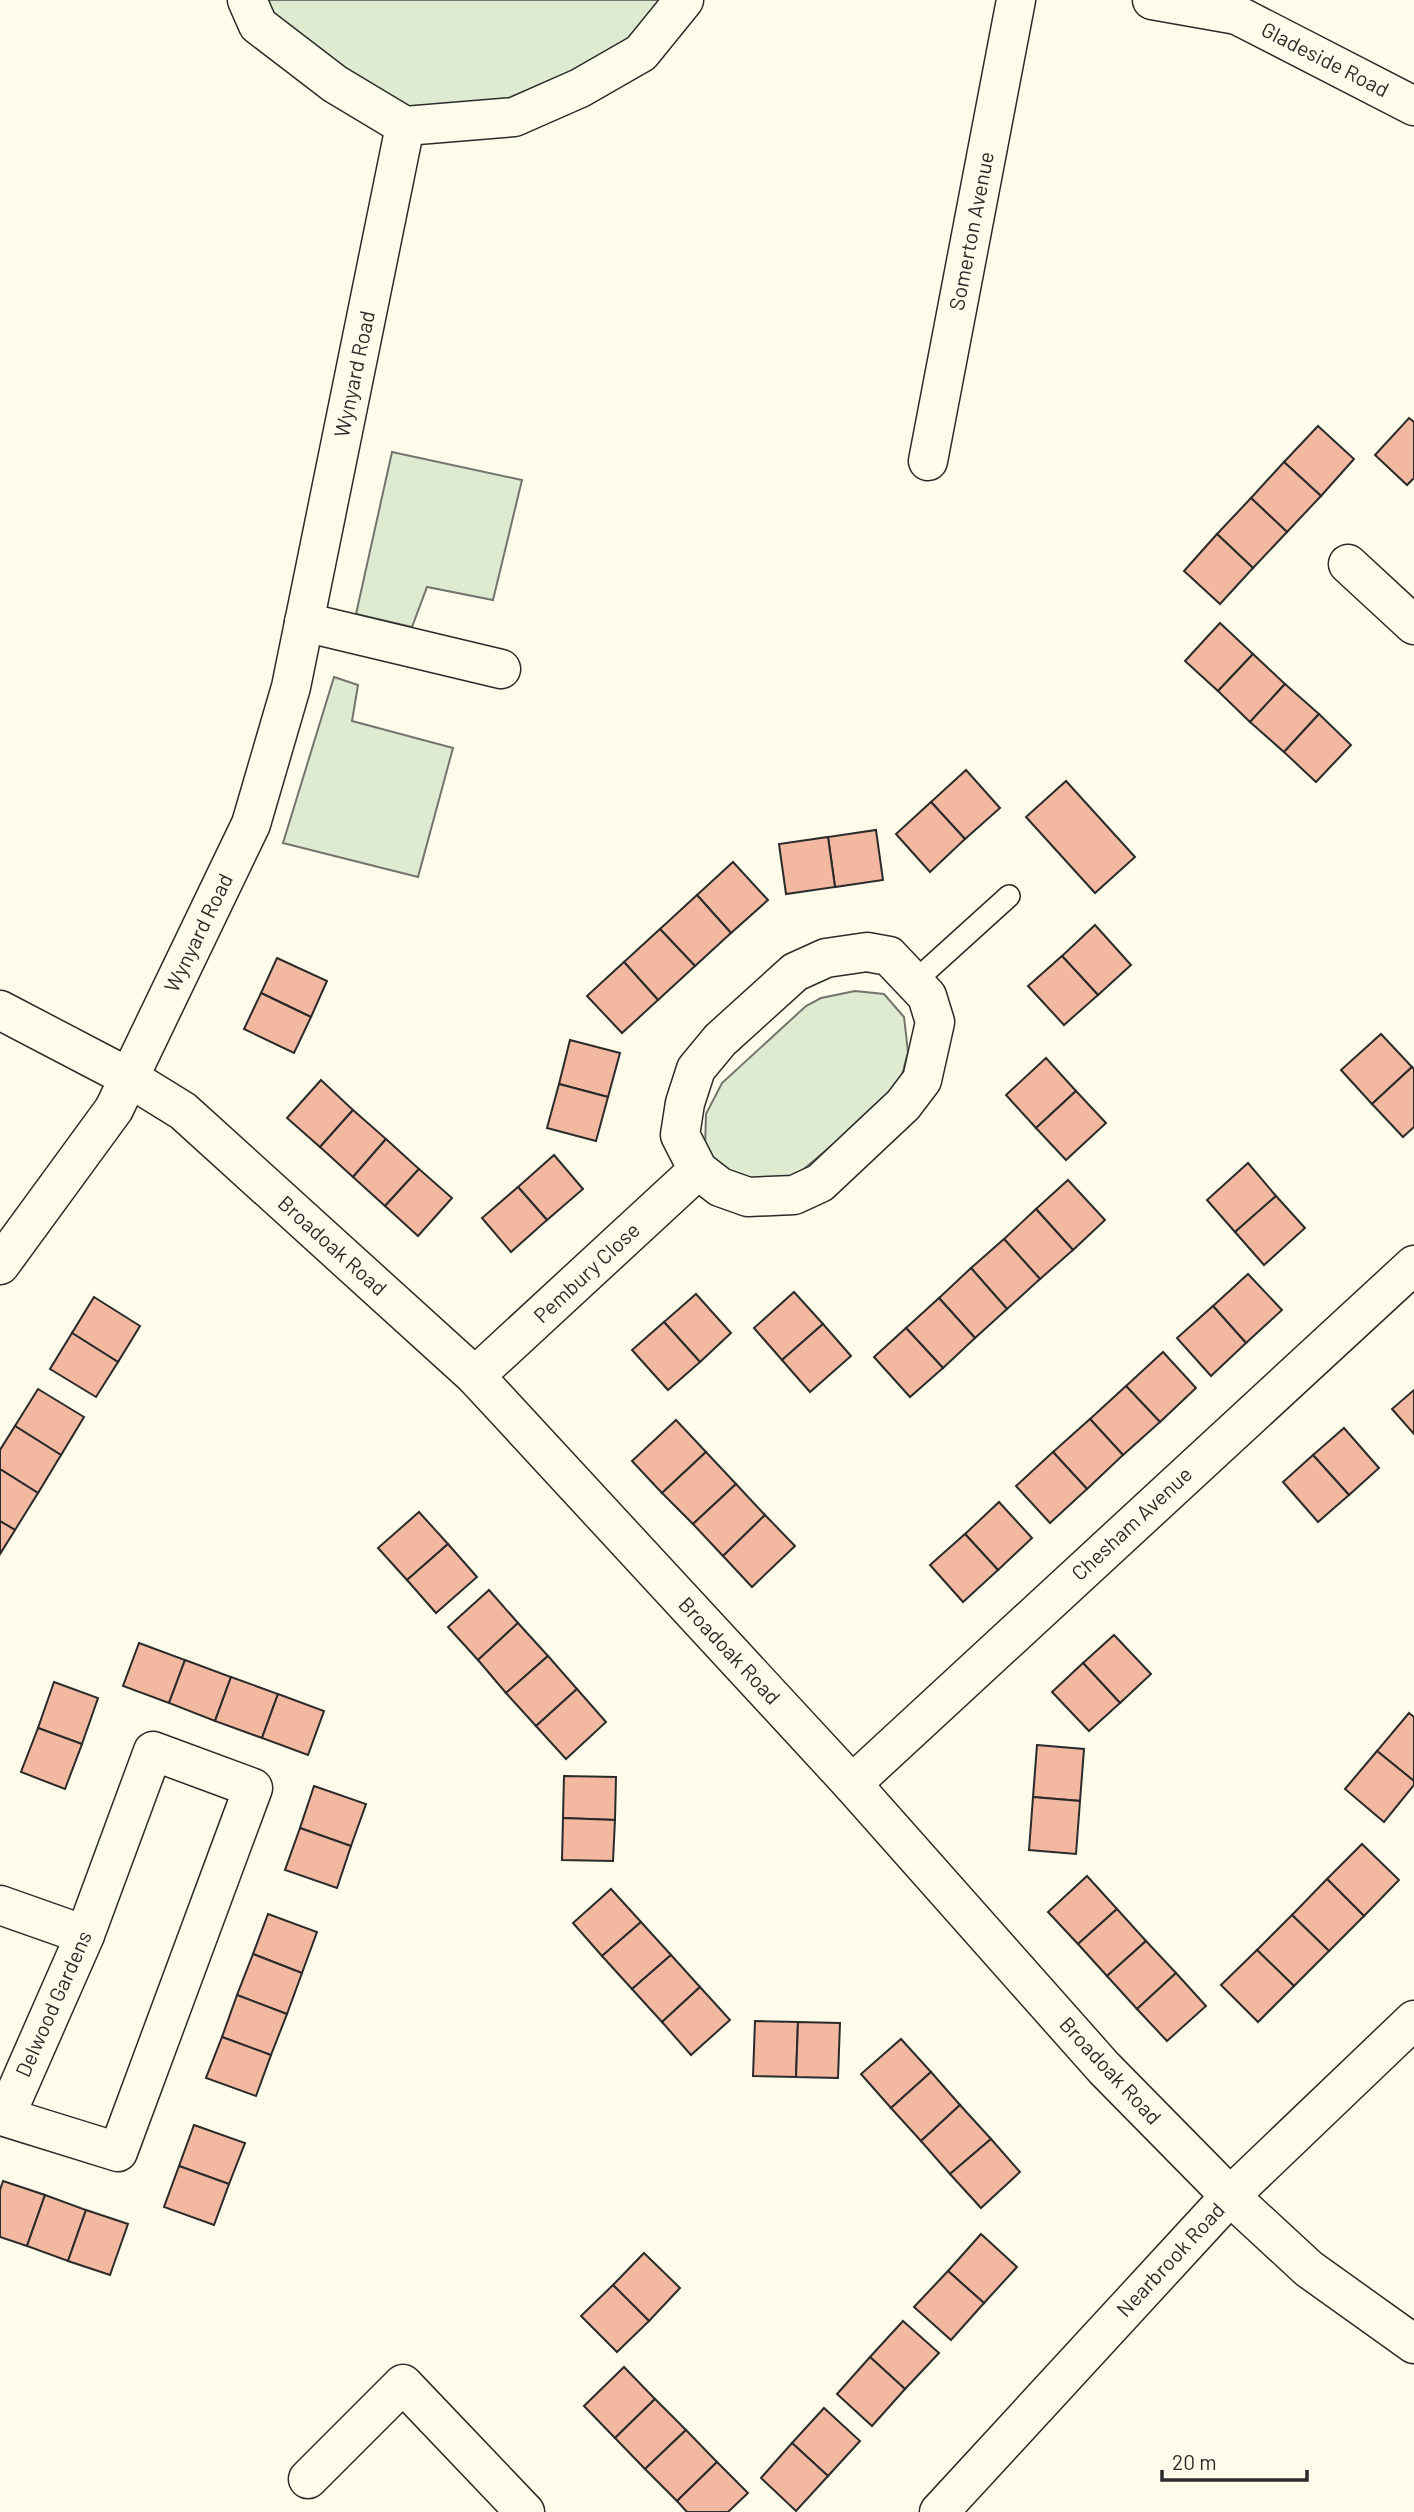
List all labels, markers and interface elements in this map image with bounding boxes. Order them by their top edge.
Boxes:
street label: Gladeside Road [1258,16,1394,102]
street label: Somerton Avenue [943,149,998,312]
street label: Wynyard Road [328,308,379,439]
street label: Wynyard Road [158,869,237,996]
street label: Broadoak Road [273,1190,393,1300]
street label: Pembury Close [528,1216,644,1327]
street label: Chesham Avenue [1066,1461,1196,1585]
street label: Broadoak Road [674,1591,786,1709]
street label: Delwood Gardens [9,1926,96,2080]
street label: Broadoak Road [1055,2011,1167,2129]
street label: Nearbrook Road [1111,2197,1229,2321]
scale bar [1162,2438,1307,2482]
text: 20 m [1172,2449,1217,2474]

